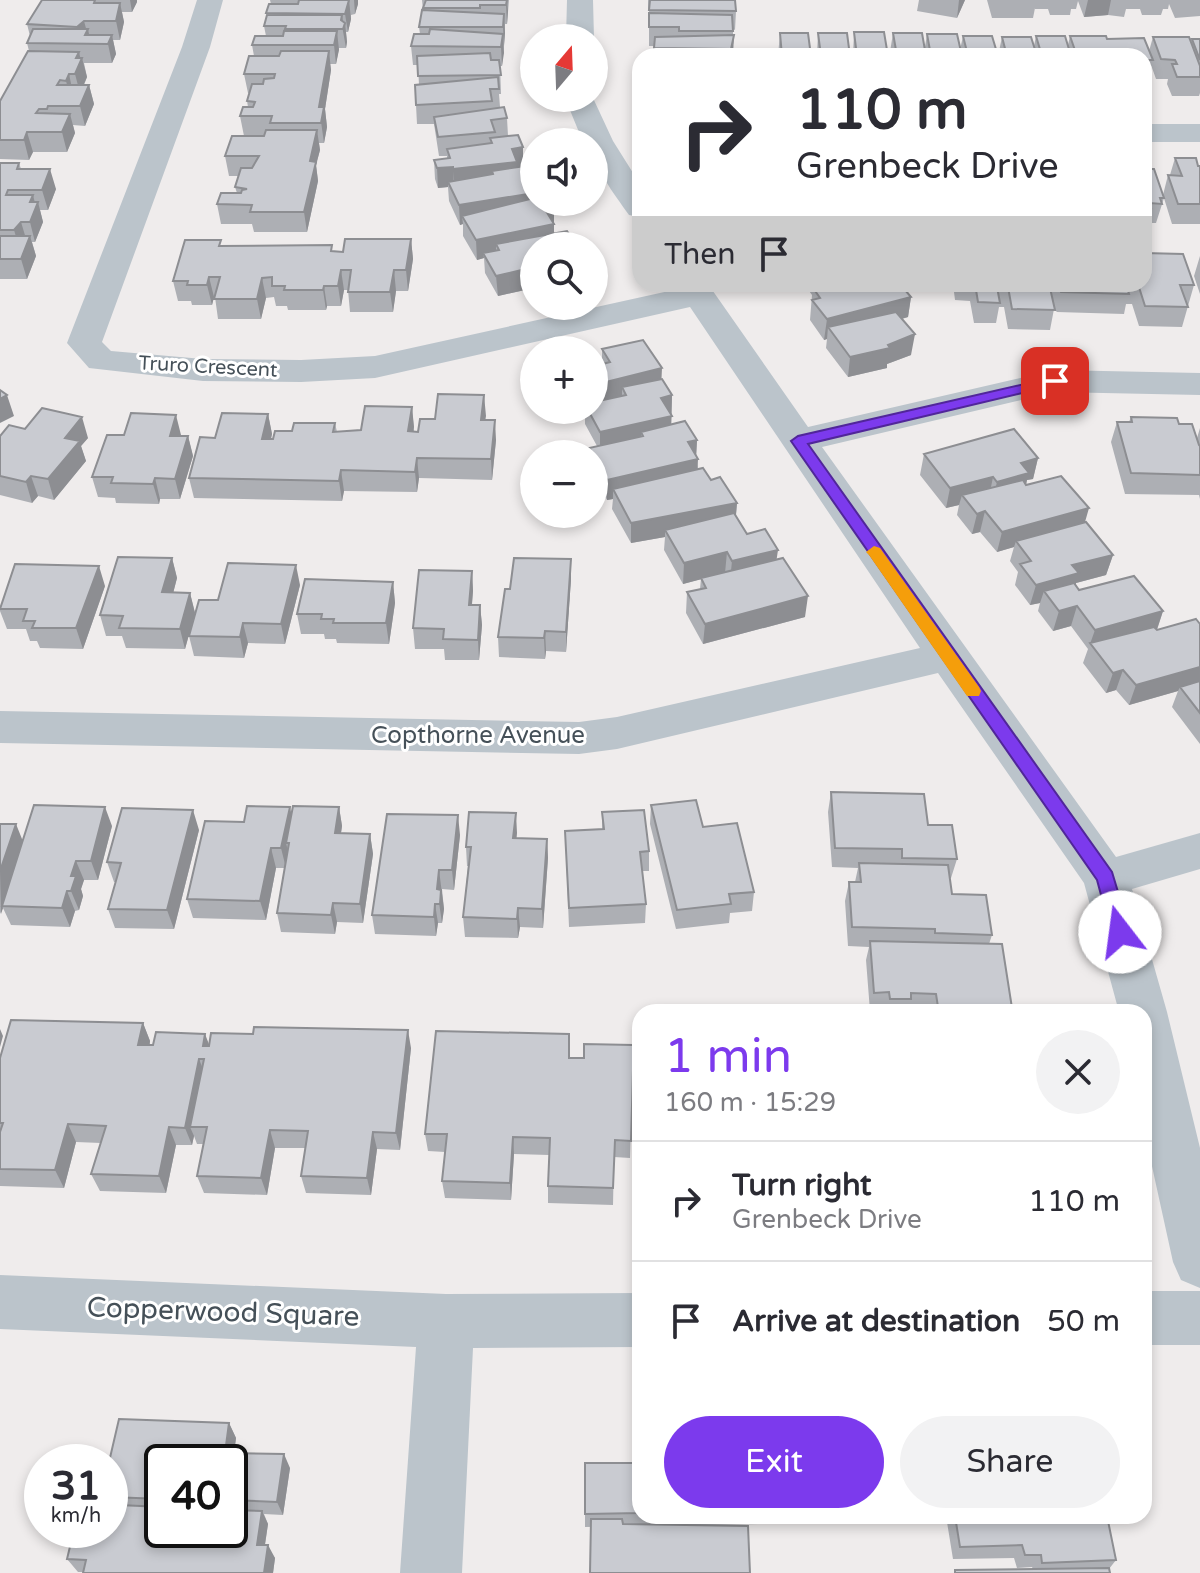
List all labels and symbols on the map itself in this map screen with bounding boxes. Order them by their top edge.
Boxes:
north arrow [520,24,608,112]
pin [1021,347,1089,415]
street label: Truro Crescent [138,351,278,383]
street label: Copthorne Avenue [371,721,585,750]
position arrow [1078,890,1162,974]
street label: Copperwood Square [86,1290,360,1334]
speed limit sign: 40 [144,1444,248,1548]

